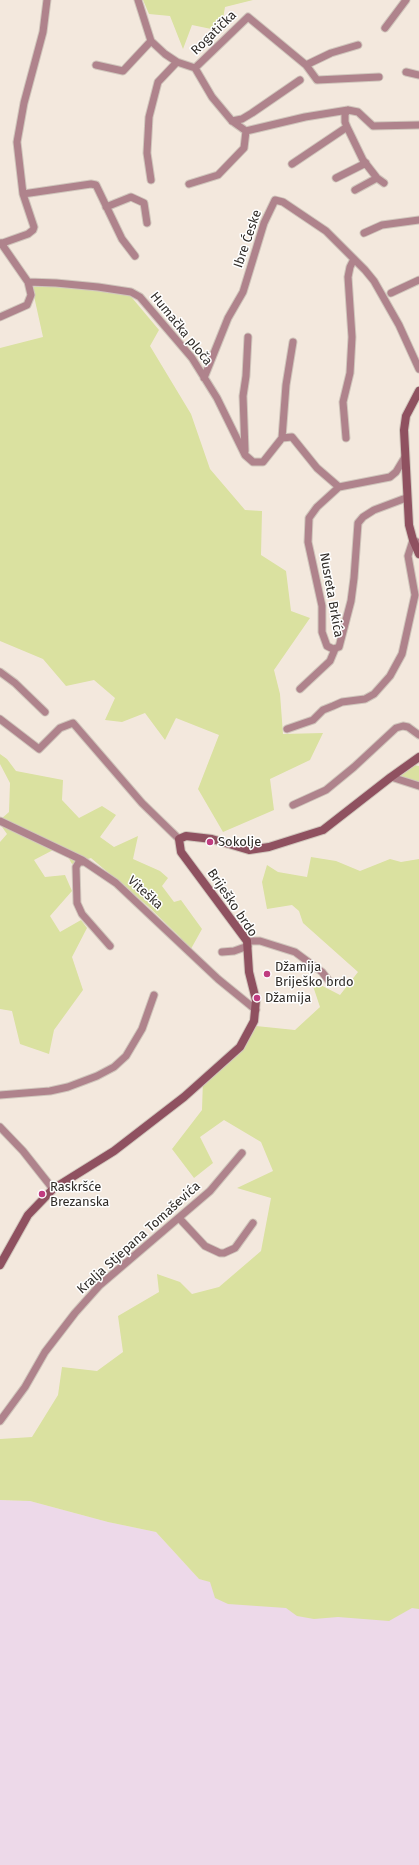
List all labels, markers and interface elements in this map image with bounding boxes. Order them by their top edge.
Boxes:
street label: Rogatička [188,8,240,58]
street label: Ibre Ćeske [231,208,265,270]
street label: Humačka ploča [147,289,215,369]
street label: Nusreta Brkića [316,551,346,639]
place label: Sokolje [218,834,261,850]
marker: Sokolje [205,837,215,847]
street label: Briješko brdo [204,866,260,940]
street label: Viteška [124,873,166,913]
place label: Džamija Briješko brdo [275,959,354,990]
marker: Džamija Briješko brdo [262,969,272,979]
place label: Džamija [265,990,311,1006]
marker: Džamija [252,993,262,1003]
place label: Raskršće Brezanska [50,1179,109,1210]
street label: Kralja Stjepana Tomaševića [74,1179,204,1297]
marker: Raskršće Brezanska [37,1189,47,1199]

